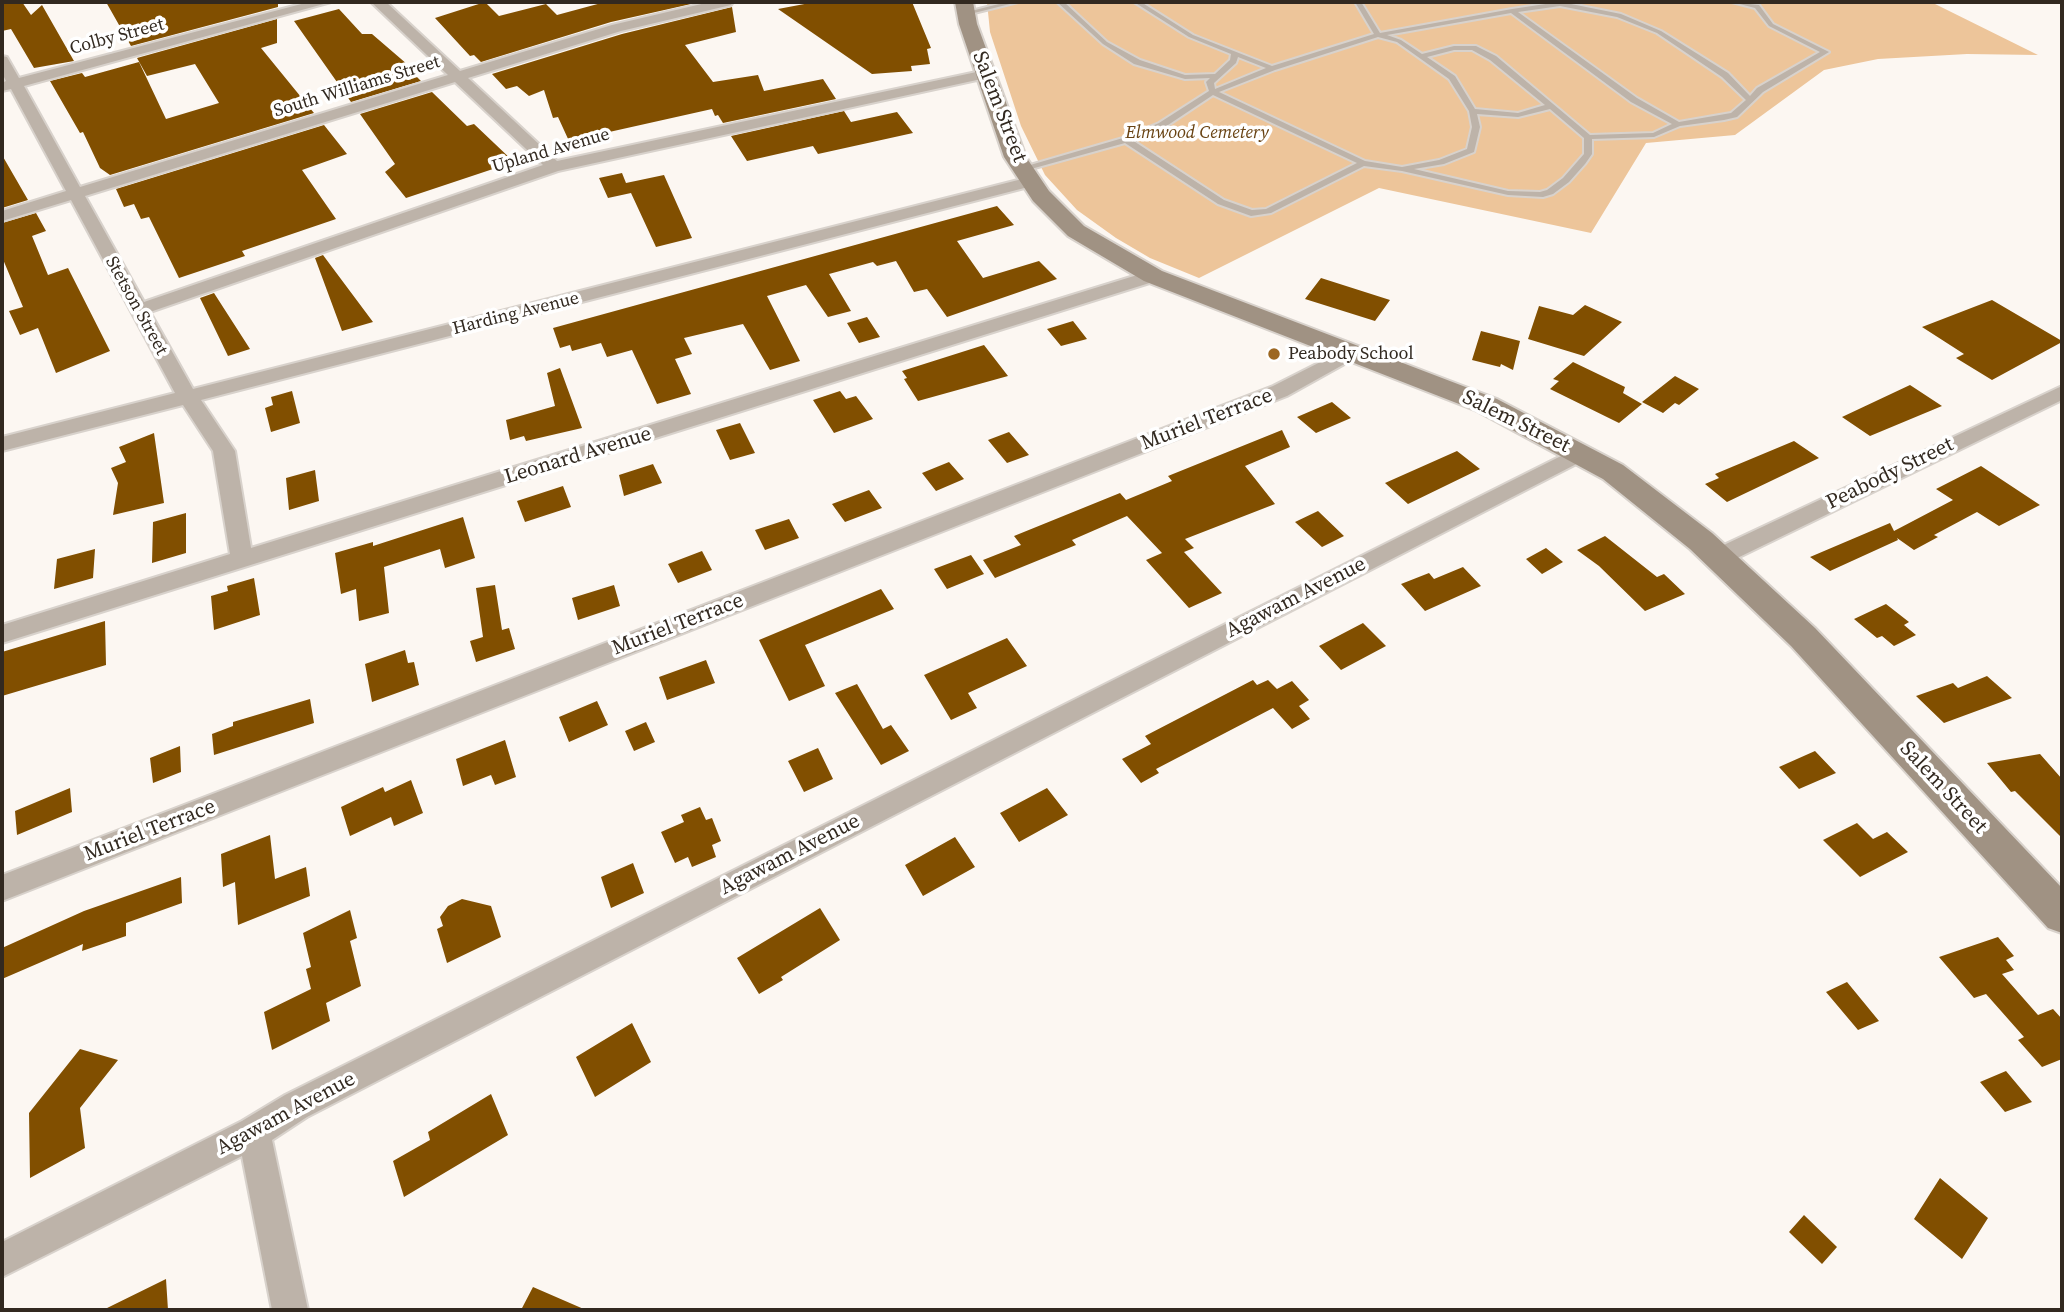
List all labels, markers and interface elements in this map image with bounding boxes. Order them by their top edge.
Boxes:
street label: Colby Street [68,14,166,60]
street label: Salem Street [966,48,1032,166]
street label: South Williams Street [271,51,443,123]
park label: Elmwood Cemetery [1125,122,1269,144]
street label: Upland Avenue [490,124,612,178]
street label: Stetson Street [100,253,172,359]
street label: Harding Avenue [451,288,581,340]
place label: Peabody School [1288,343,1414,365]
marker: Peabody School [1266,346,1282,362]
street label: Muriel Terrace [1138,383,1276,457]
street label: Salem Street [1458,385,1574,459]
street label: Leonard Avenue [501,422,655,490]
street label: Peabody Street [1822,432,1958,516]
street label: Agawam Avenue [1222,552,1370,644]
street label: Muriel Terrace [609,588,747,662]
street label: Salem Street [1894,737,1992,839]
street label: Muriel Terrace [81,794,219,868]
street label: Agawam Avenue [716,809,864,901]
street label: Agawam Avenue [212,1067,360,1161]

